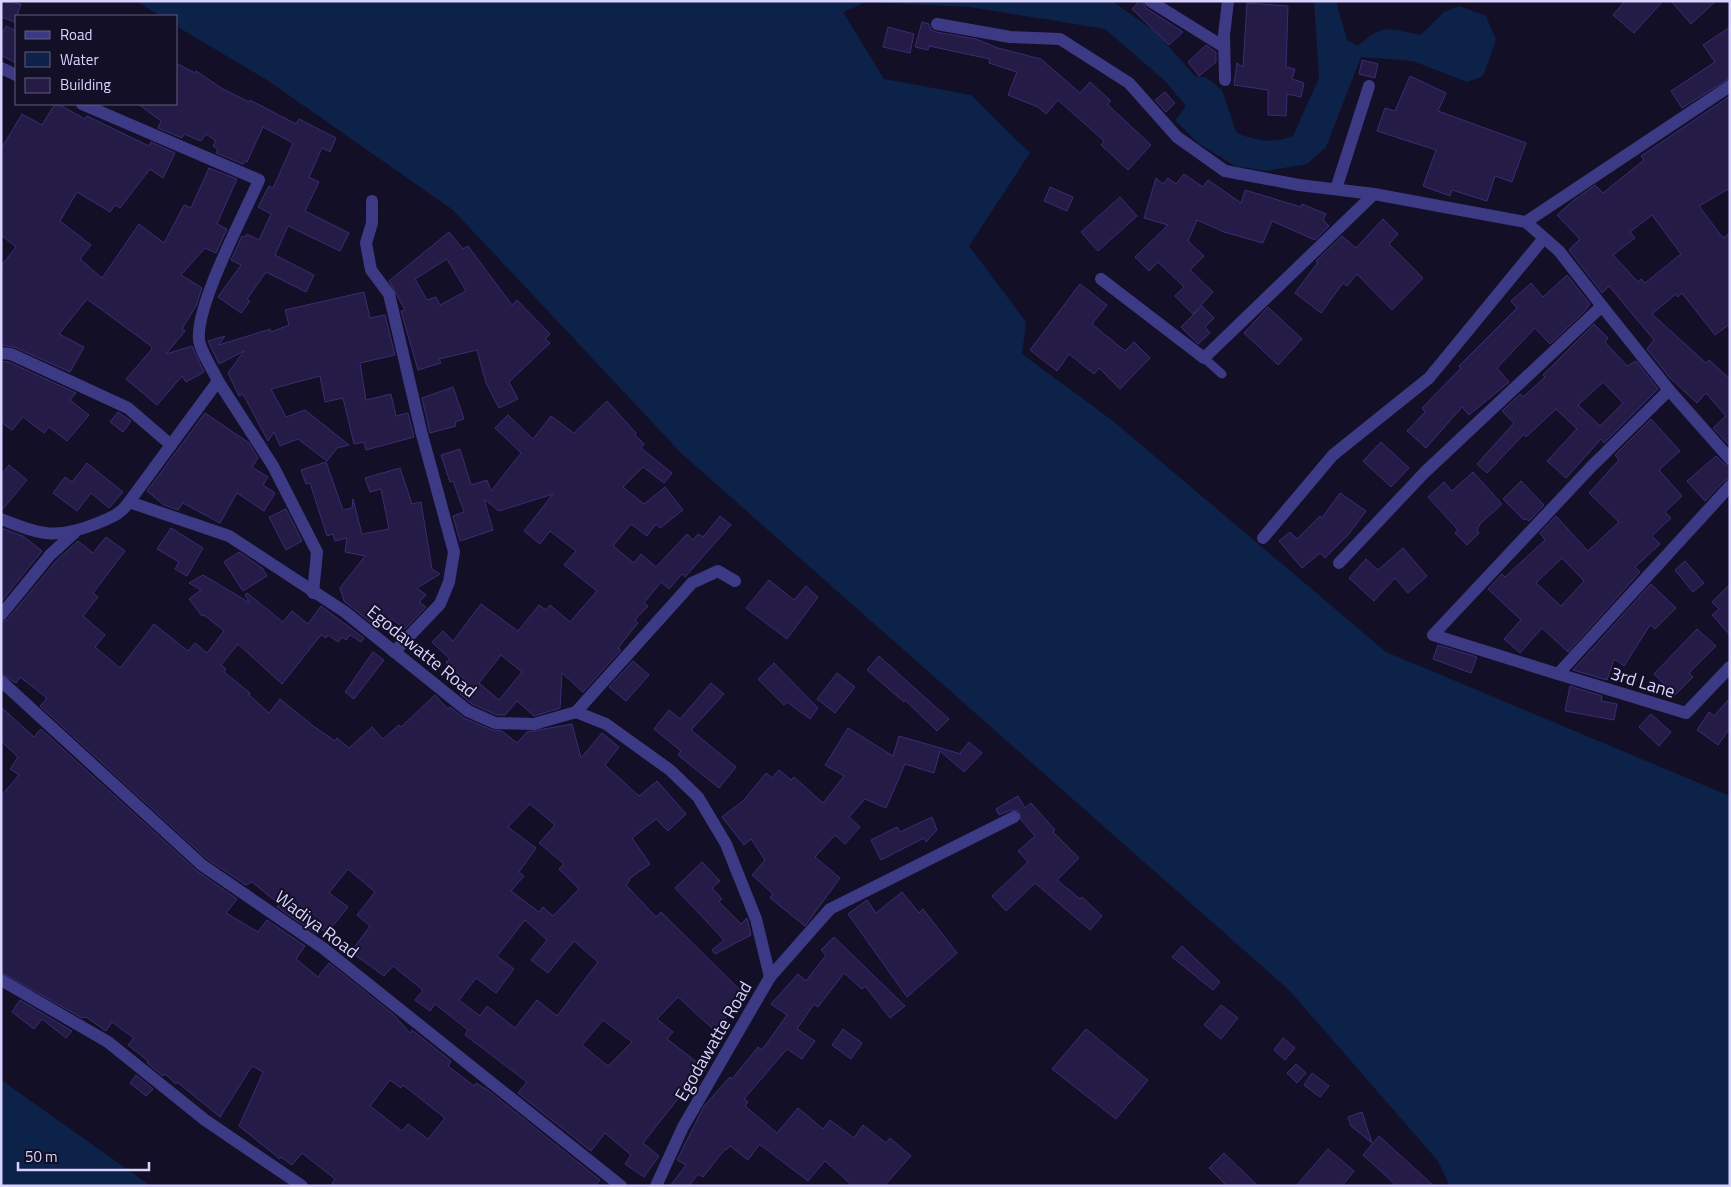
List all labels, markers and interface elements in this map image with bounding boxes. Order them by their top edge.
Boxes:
legend [15,15,178,105]
text: Road [60,23,92,46]
text: Water [60,48,99,71]
text: Building [60,73,111,96]
street label: Egodawatte Road [361,598,483,704]
street label: 3rd Lane [1608,659,1678,705]
street label: Wadiya Road [269,884,365,964]
street label: Egodawatte Road [668,976,758,1106]
scale bar [18,1140,149,1172]
text: 50 m [25,1145,58,1168]

